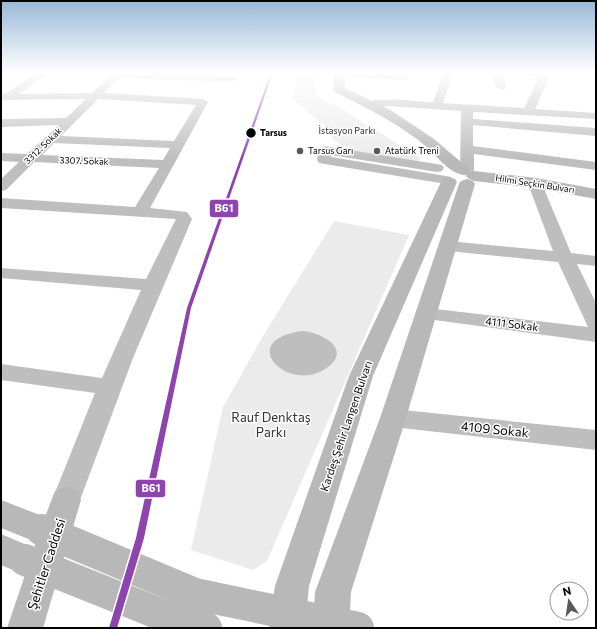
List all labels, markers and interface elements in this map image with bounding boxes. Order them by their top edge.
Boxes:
street label: 3312. Sokak [22,125,64,166]
park label: İstasyon Parkı [319,125,375,136]
marker: Tarsus [244,126,258,140]
place label: Tarsus [260,127,287,138]
place label: Tarsus Garı [308,145,353,156]
place label: Atatürk Treni [385,145,439,156]
marker: Tarsus Garı [295,146,305,156]
marker: Atatürk Treni [372,146,382,156]
street label: 3307. Sokak [59,154,109,167]
street label: Hilmi Seçkin Bulvarı [495,172,575,195]
line badge: B61 [209,199,239,218]
text: B61 [214,201,234,214]
street label: 4111 Sokak [485,314,539,333]
street label: Kardeş Şehir Langen Bulvarı [317,359,374,493]
park label: Rauf Denktaş Parkı [231,409,311,440]
street label: 4109 Sokak [460,417,530,441]
line badge: B61 [135,479,166,498]
text: B61 [141,481,161,494]
street label: Şehitler Caddesi [24,516,68,612]
north arrow [549,581,589,621]
text: N [561,584,572,598]

